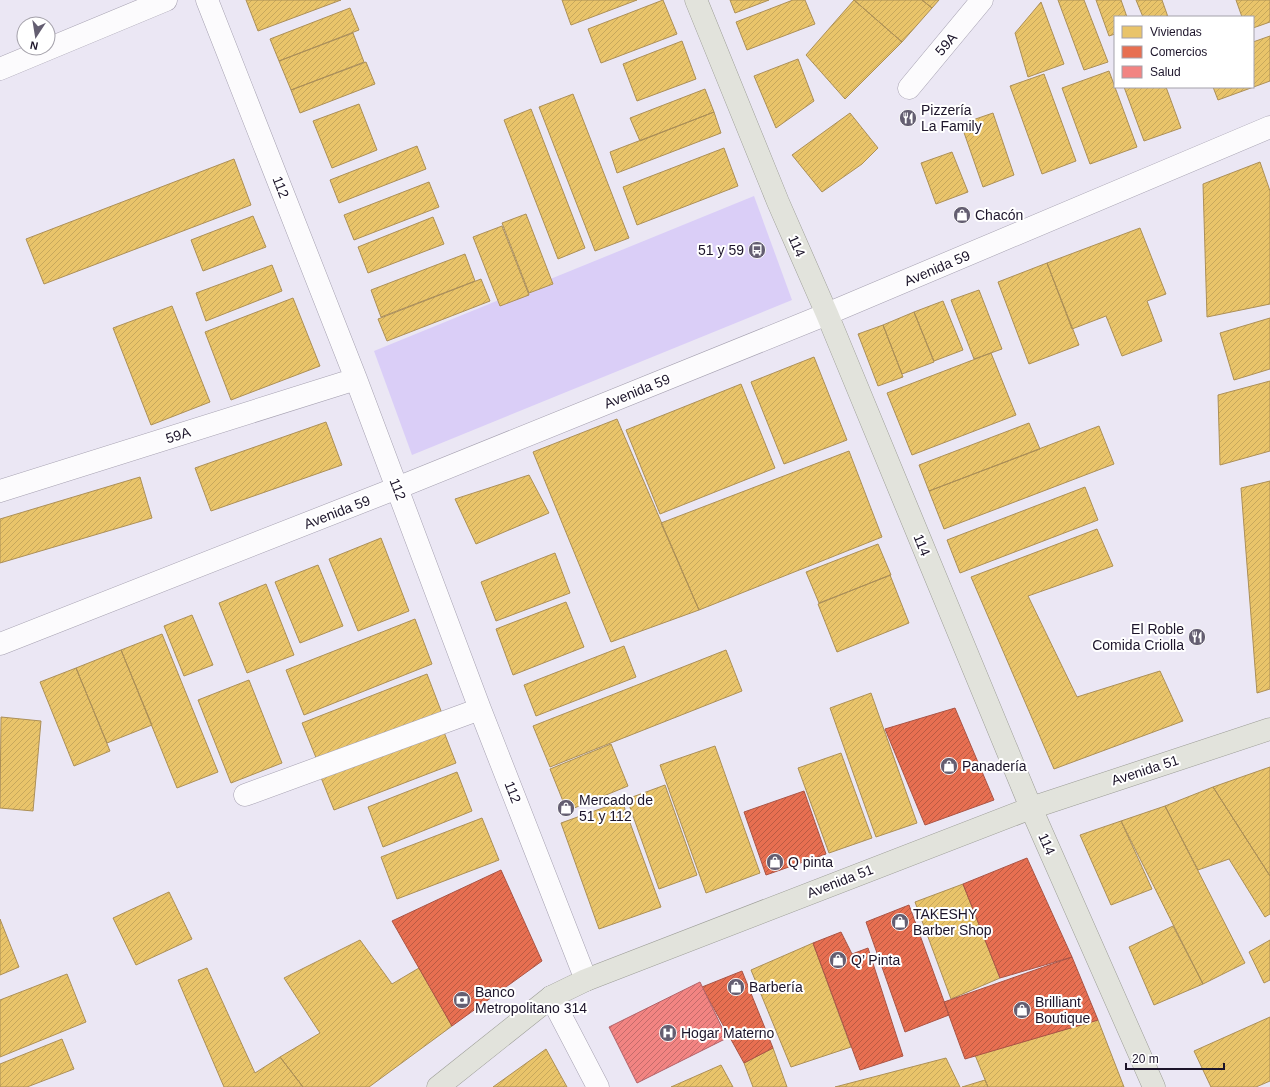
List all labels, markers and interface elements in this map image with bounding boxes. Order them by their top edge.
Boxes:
north arrow [16,16,56,56]
legend [1114,16,1254,88]
text: Viviendas [1150,25,1202,39]
street label: 59A [932,29,961,59]
text: N [29,39,39,52]
text: Comercios [1150,45,1207,59]
text: Salud [1150,65,1181,79]
place label: Pizzería La Family [921,102,982,134]
restaurant icon: Pizzería La Family [898,108,918,128]
street label: 112 [270,174,293,200]
shop icon: Chacón [952,205,972,225]
place label: Chacón [975,207,1023,223]
street label: 114 [785,233,809,260]
bus stop icon: 51 y 59 [747,240,767,260]
place label: 51 y 59 [698,242,744,258]
street label: Avenida 59 [902,247,972,289]
street label: Avenida 59 [602,370,673,411]
street label: 59A [164,424,193,446]
street label: 112 [387,476,410,502]
street label: Avenida 59 [302,492,373,532]
street label: 114 [910,532,934,559]
place label: El Roble Comida Criolla [1092,621,1184,653]
restaurant icon: El Roble Comida Criolla [1187,627,1207,647]
street label: Avenida 51 [1109,752,1181,788]
shop icon: Panadería [939,756,959,776]
place label: Panadería [962,758,1027,774]
street label: 112 [502,779,525,805]
place label: Mercado de 51 y 112 [579,792,653,824]
shop icon: Mercado de 51 y 112 [556,798,576,818]
street label: 114 [1035,831,1059,858]
shop icon: Q pinta [765,852,785,872]
place label: Q pinta [788,854,833,870]
street label: Avenida 51 [805,861,876,901]
place label: TAKESHY Barber Shop [913,906,992,938]
shop icon: TAKESHY Barber Shop [890,912,910,932]
shop icon: Q’ Pinta [828,950,848,970]
place label: Q’ Pinta [851,952,900,968]
shop icon: Barbería [726,977,746,997]
place label: Barbería [749,979,803,995]
place label: Banco Metropolitano 314 [475,984,587,1016]
bank icon: Banco Metropolitano 314 [452,990,472,1010]
place label: Brilliant Boutique [1035,994,1090,1026]
shop icon: Brilliant Boutique [1012,1000,1032,1020]
hospital icon: Hogar Materno [658,1023,678,1043]
place label: Hogar Materno [681,1025,775,1041]
scale bar [1126,1045,1224,1071]
text: 20 m [1132,1052,1159,1066]

